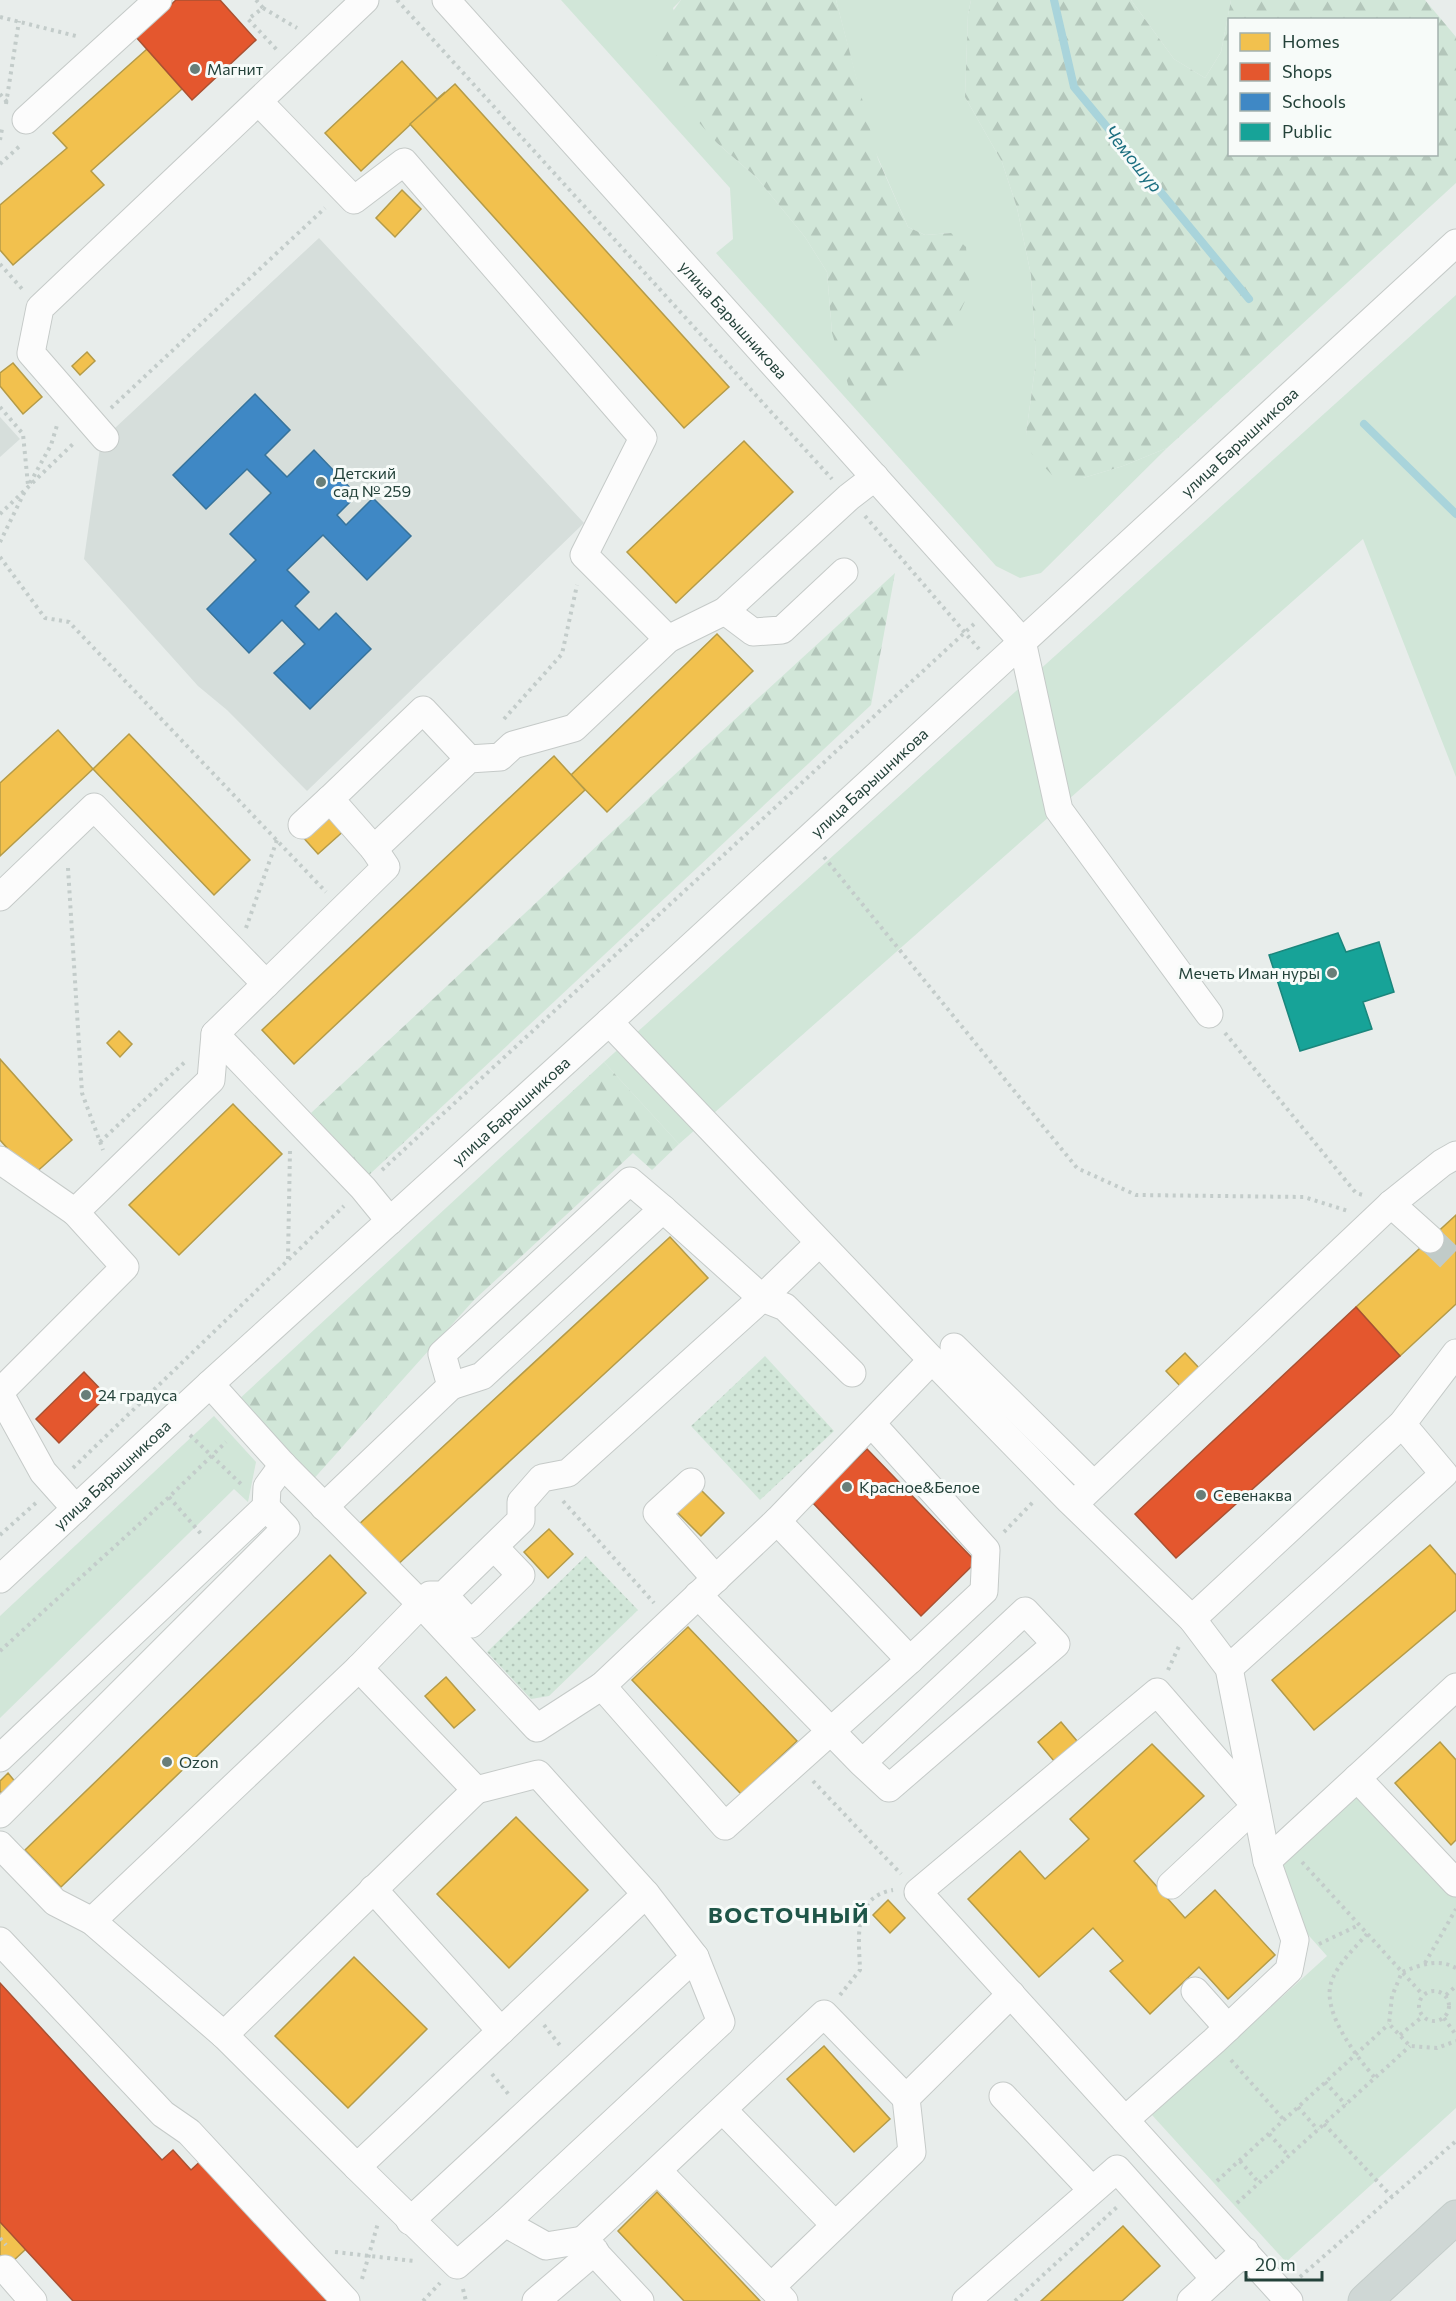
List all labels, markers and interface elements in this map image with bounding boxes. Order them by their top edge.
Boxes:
legend [1228,18,1438,156]
text: Homes [1282,30,1340,52]
place label: Магнит [207,59,264,78]
text: Shops [1282,60,1332,82]
marker: Магнит [188,62,202,76]
text: Schools [1282,90,1346,112]
water label: Чемошур [1100,120,1167,196]
text: Public [1282,120,1332,142]
street label: улица Барышникова [676,256,792,383]
street label: улица Барышникова [1177,383,1302,500]
place label: Детский сад № 259 [333,463,411,500]
marker: Детский сад № 259 [314,475,328,489]
street label: улица Барышникова [806,724,931,841]
place label: Мечеть Иман нуры [1178,963,1320,982]
marker: Мечеть Иман нуры [1325,966,1339,980]
street label: улица Барышникова [448,1052,573,1169]
place label: 24 градуса [98,1385,177,1404]
marker: 24 градуса [79,1388,93,1402]
street label: улица Барышникова [49,1416,174,1533]
place label: Красное&Белое [859,1477,980,1496]
marker: Красное&Белое [840,1480,854,1494]
place label: Севенаква [1213,1485,1292,1504]
marker: Севенаква [1194,1488,1208,1502]
place label: Ozon [179,1752,219,1771]
marker: Ozon [160,1755,174,1769]
district label: ВОСТОЧНЫЙ [708,1901,870,1928]
scale bar [1246,2244,1322,2282]
text: 20 m [1255,2253,1296,2275]

